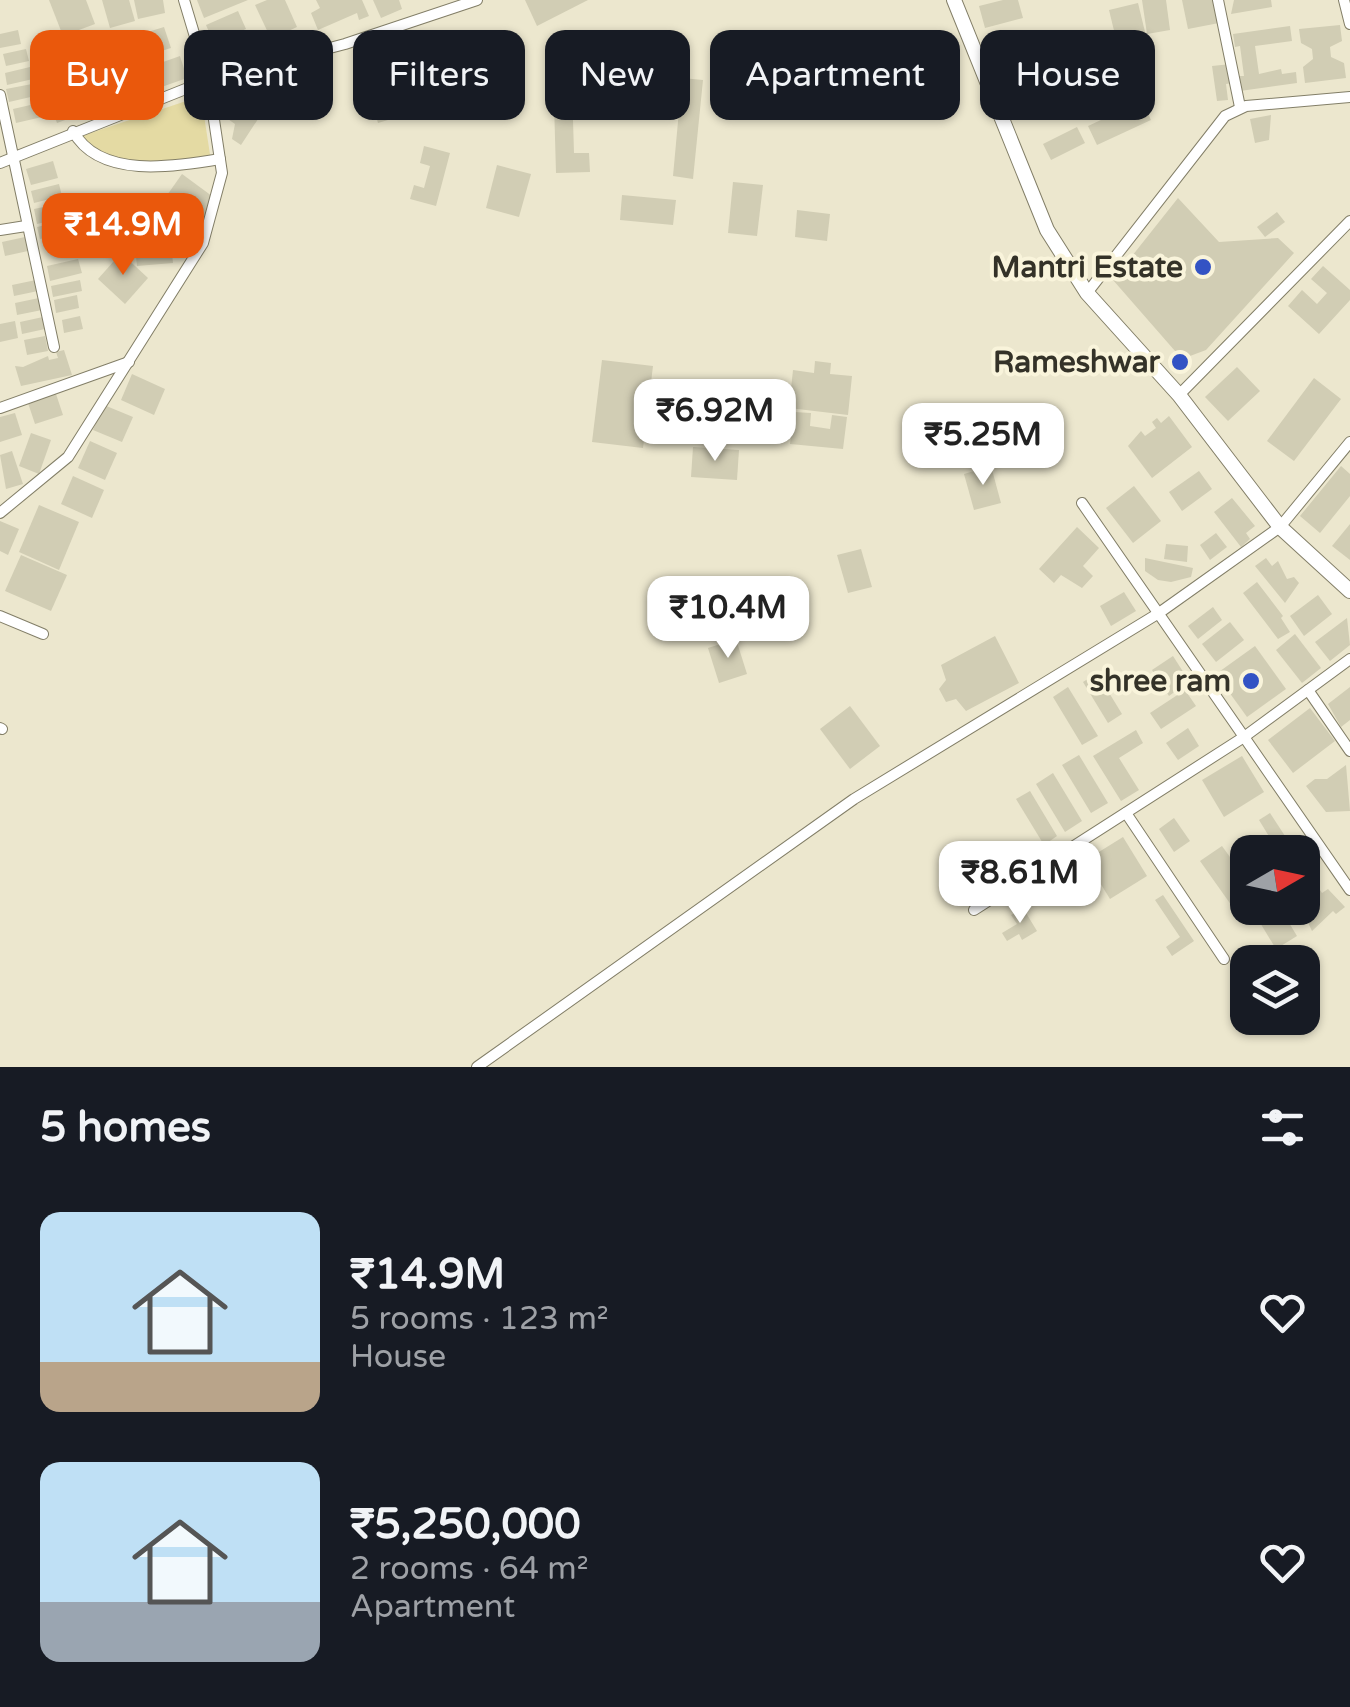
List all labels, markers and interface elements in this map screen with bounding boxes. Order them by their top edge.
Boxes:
chip: Buy [30,30,164,120]
chip: Rent [184,30,333,120]
chip: Filters [353,30,525,120]
chip: New [545,30,690,120]
chip: Apartment [710,30,960,120]
chip: House [980,30,1155,120]
pin: ₹14.9M [42,193,204,278]
text: ₹14.9M [64,206,182,244]
place label: Mantri Estate [992,249,1183,286]
marker: Mantri Estate [1192,256,1214,278]
place label: Rameshwar [993,344,1161,381]
marker: Rameshwar [1169,351,1191,373]
pin: ₹6.92M [634,379,796,464]
text: ₹6.92M [656,392,774,430]
pin: ₹5.25M [902,403,1064,488]
text: ₹5.25M [924,416,1042,454]
pin: ₹10.4M [647,576,809,661]
text: ₹10.4M [669,589,787,627]
place label: shree ram [1090,663,1231,700]
marker: shree ram [1240,670,1262,692]
north arrow [1230,835,1320,925]
map controls [1230,835,1320,1035]
pin: ₹8.61M [939,841,1101,926]
text: ₹8.61M [961,854,1079,892]
button: layers [1230,945,1320,1035]
icon: filters [1255,1100,1310,1155]
text: 5 homes [40,1102,211,1153]
text: ₹14.9M [350,1249,505,1300]
icon: home [120,1252,240,1372]
icon: heart [1255,1285,1310,1340]
text: 5 rooms · 123 m² [350,1300,609,1338]
text: House [350,1338,446,1376]
text: ₹5,250,000 [350,1499,581,1550]
icon: home [120,1502,240,1622]
icon: heart [1255,1535,1310,1590]
text: 2 rooms · 64 m² [350,1550,589,1588]
text: Apartment [350,1588,515,1626]

